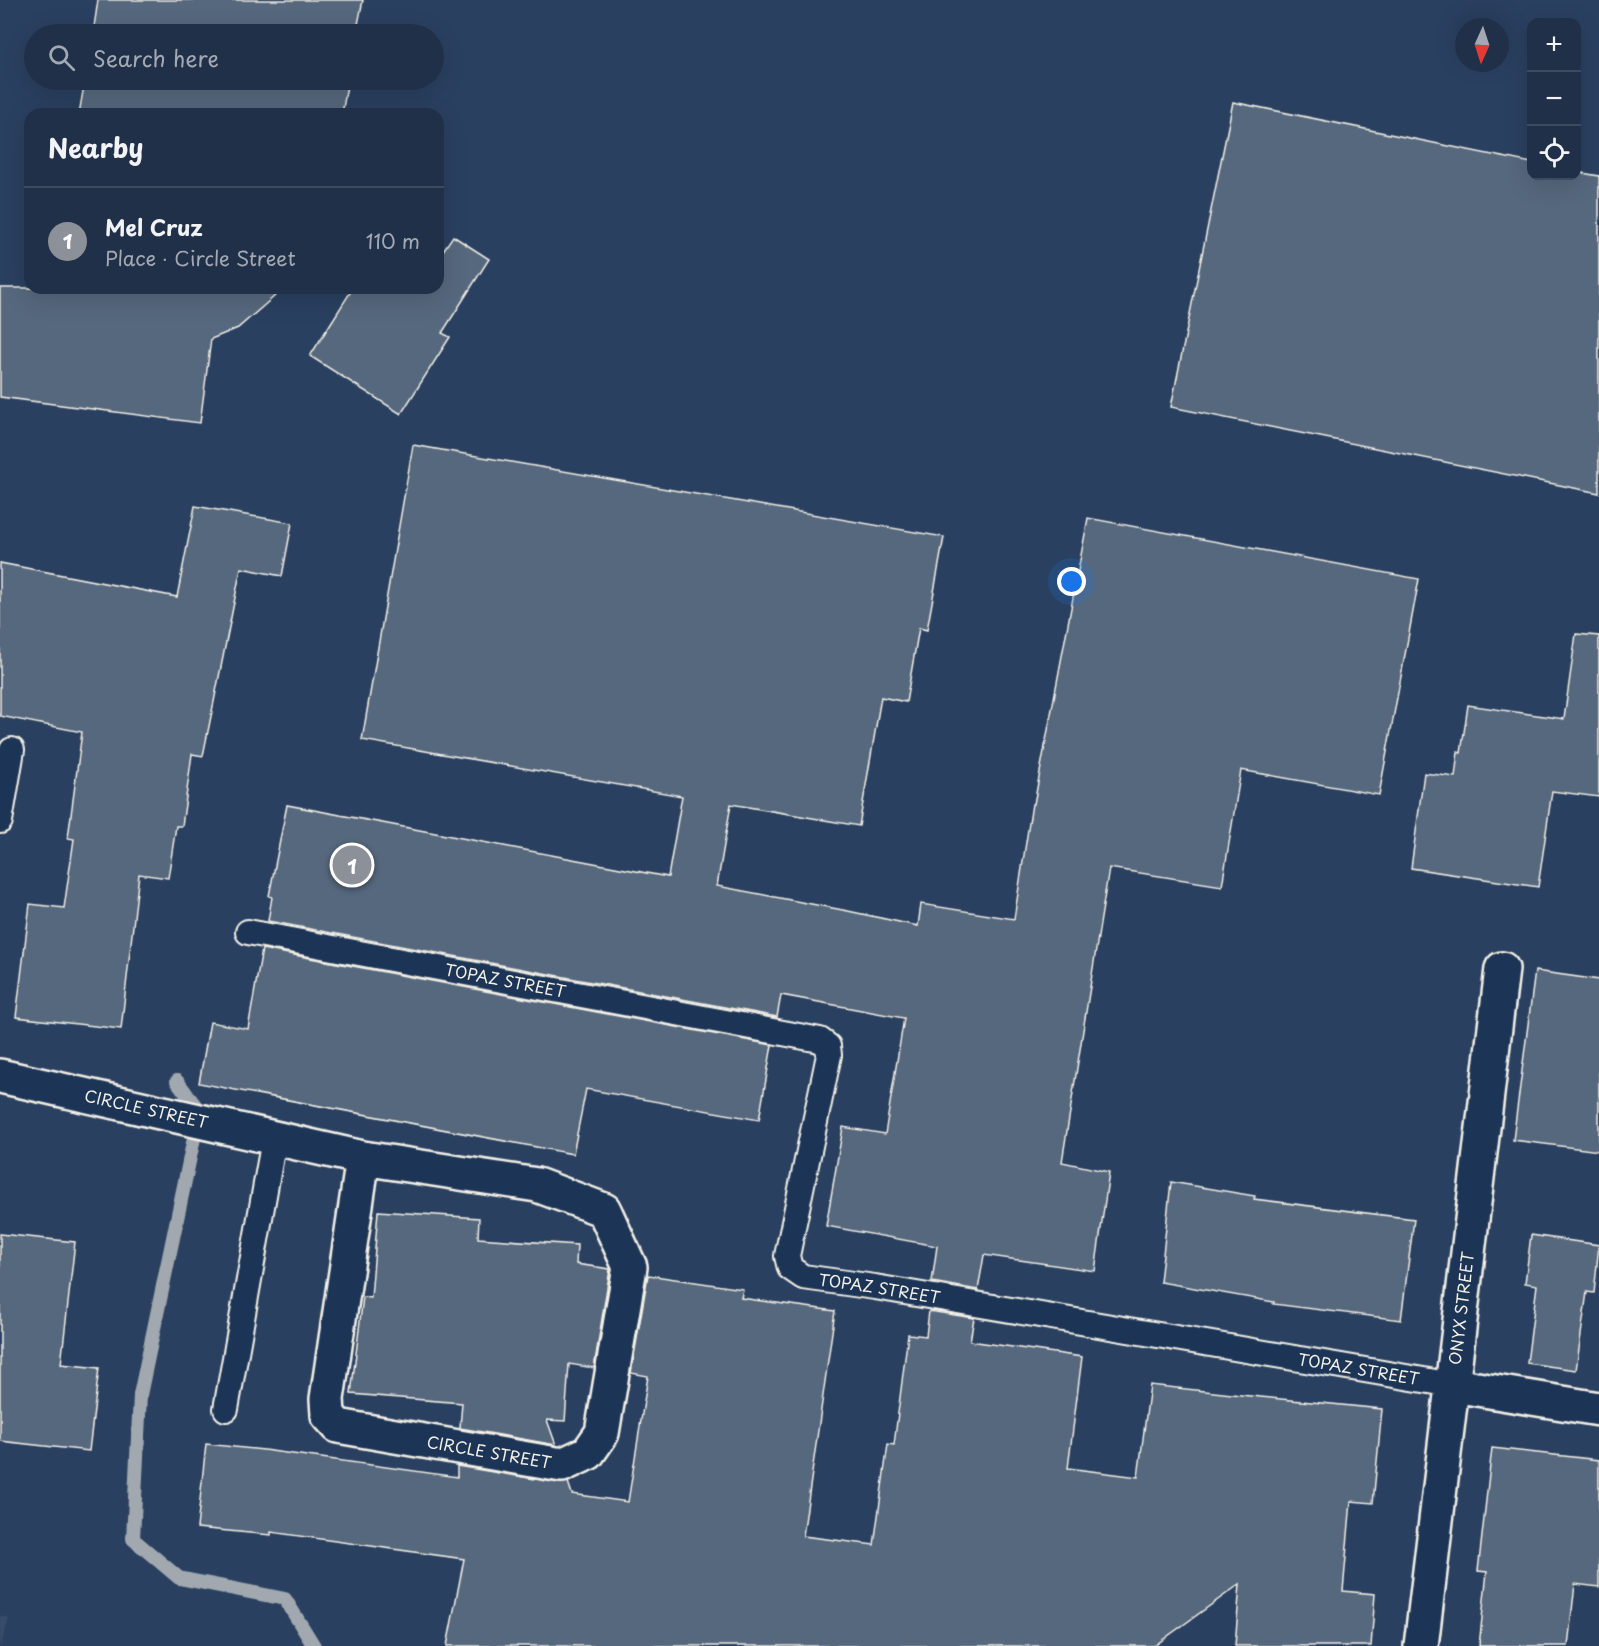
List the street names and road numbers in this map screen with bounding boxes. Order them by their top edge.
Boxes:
street label: TOPAZ STREET [443,956,568,1003]
street label: CIRCLE STREET [83,1083,211,1134]
street label: ONYX STREET [1442,1250,1479,1366]
street label: TOPAZ STREET [817,1266,942,1309]
street label: TOPAZ STREET [1296,1346,1421,1390]
street label: CIRCLE STREET [425,1429,553,1474]

